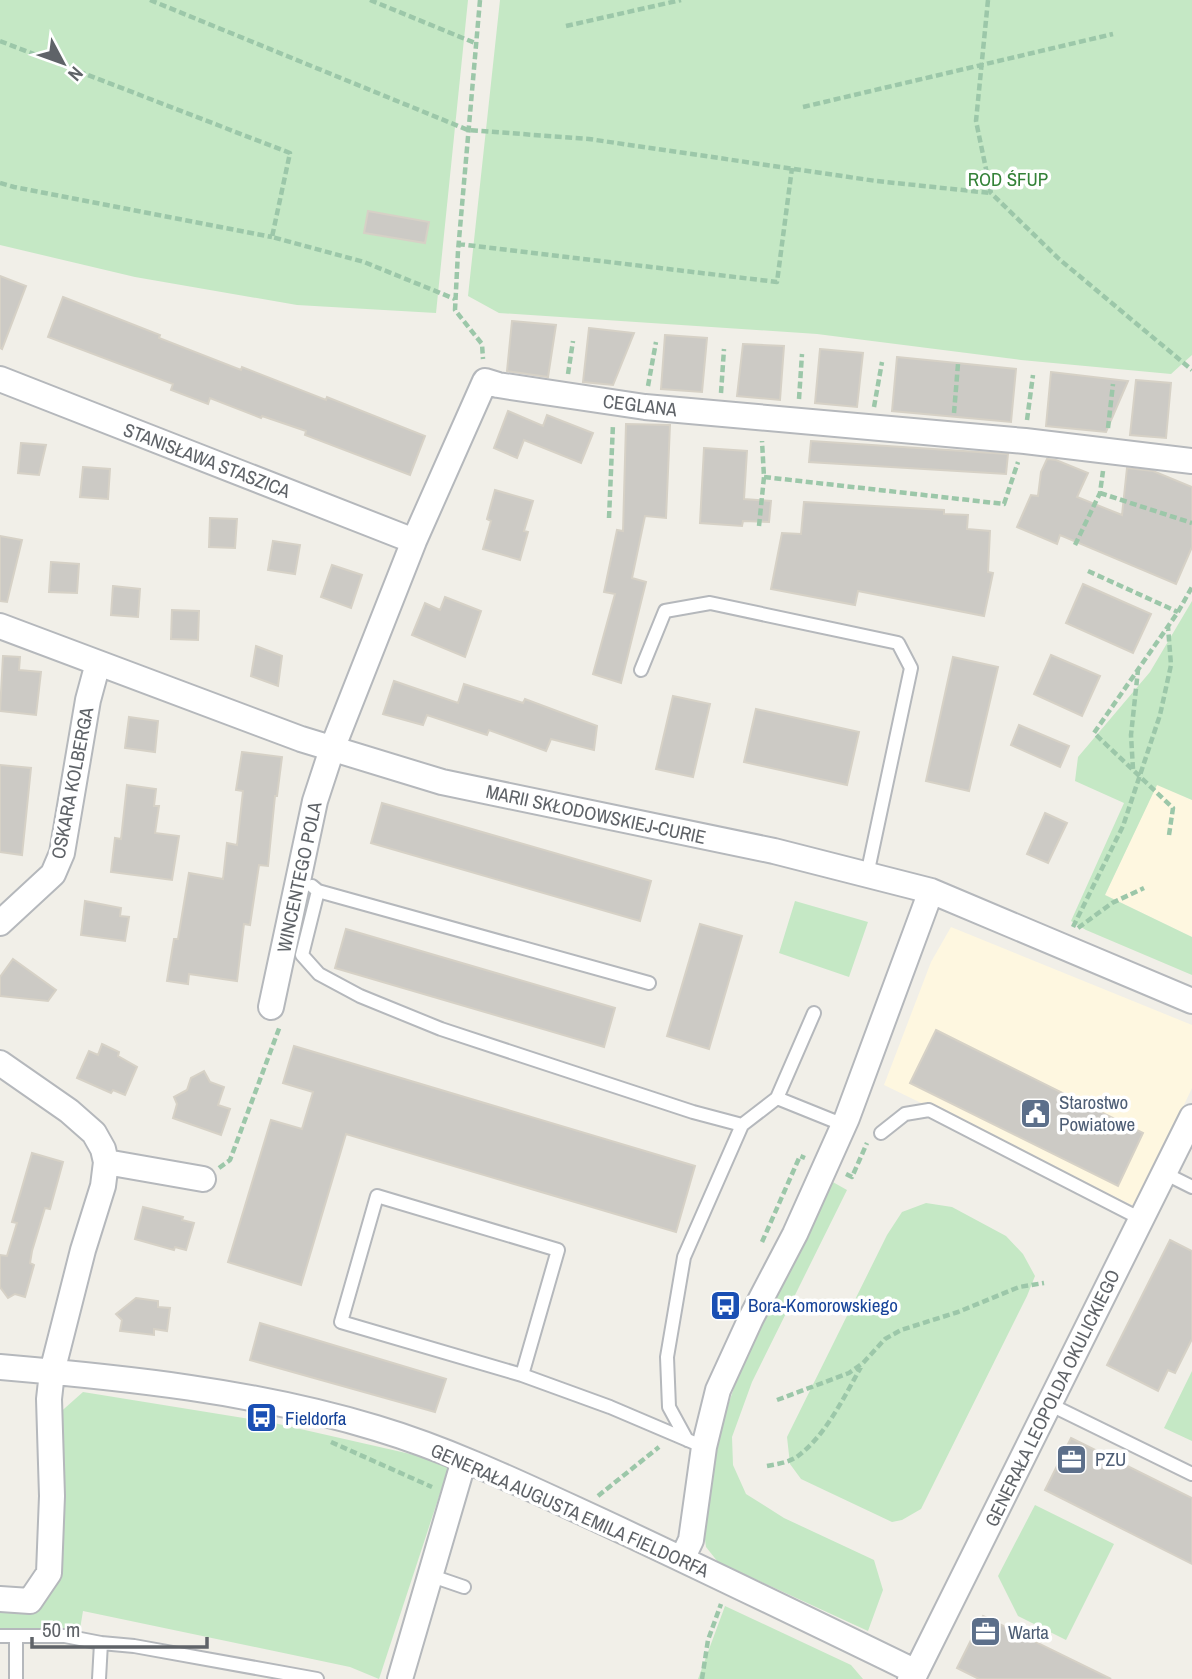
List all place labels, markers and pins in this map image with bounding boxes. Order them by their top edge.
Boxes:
place label: Starostwo Powiatowe [1059,1089,1135,1137]
public building icon: Starostwo Powiatowe [1019,1096,1053,1130]
bus stop icon: Bora-Komorowskiego [708,1288,742,1322]
place label: Bora-Komorowskiego [748,1292,898,1318]
bus stop icon: Fieldorfa [245,1401,279,1435]
place label: Fieldorfa [285,1405,347,1431]
office icon: PZU [1055,1442,1089,1476]
place label: PZU [1095,1446,1126,1472]
office icon: Warta [968,1615,1002,1649]
place label: Warta [1008,1619,1049,1645]

